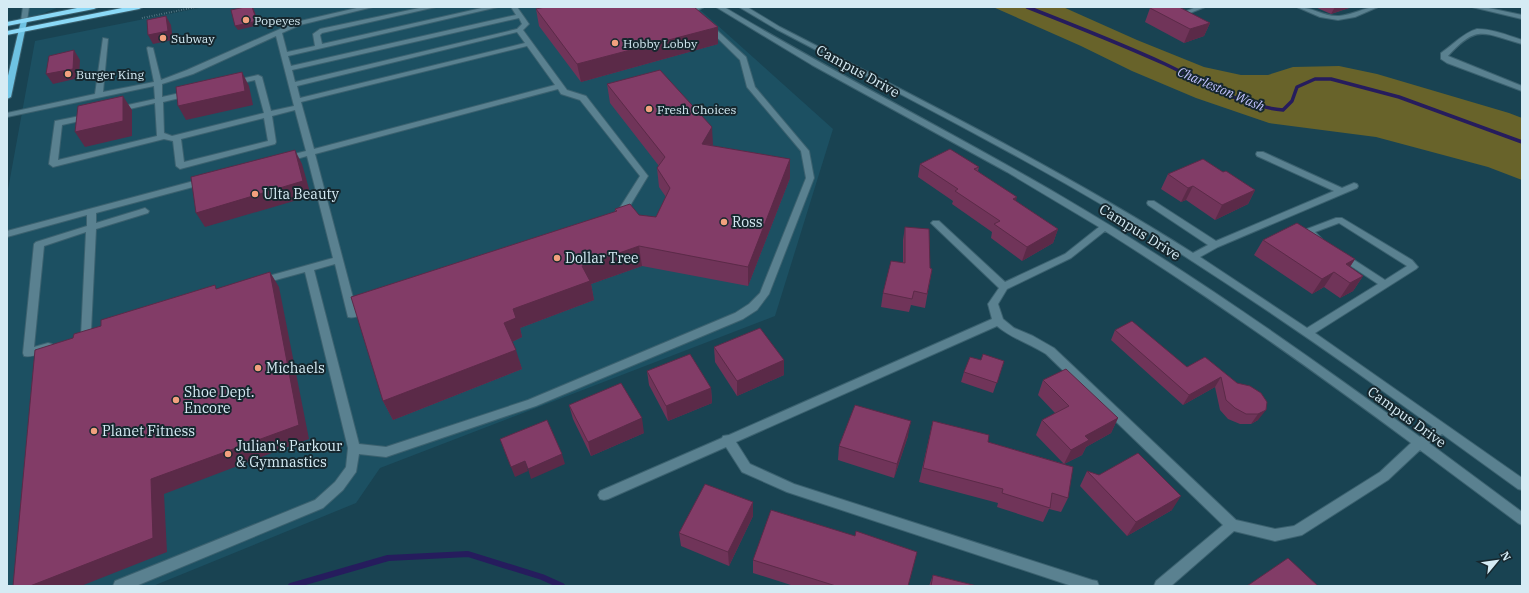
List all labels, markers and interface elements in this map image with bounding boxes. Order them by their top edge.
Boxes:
place label: Popeyes [254,13,301,28]
marker: Popeyes [241,15,251,25]
place label: Subway [171,31,215,46]
marker: Subway [158,33,168,43]
place label: Hobby Lobby [623,36,698,51]
marker: Hobby Lobby [610,38,620,48]
street label: Campus Drive [813,41,903,101]
water label: Charleston Wash [1175,63,1267,115]
place label: Burger King [76,67,145,82]
marker: Burger King [63,69,73,79]
place label: Fresh Choices [657,102,736,117]
marker: Fresh Choices [644,104,654,114]
place label: Ulta Beauty [263,185,340,203]
marker: Ulta Beauty [250,189,260,199]
street label: Campus Drive [1096,200,1184,264]
place label: Ross [732,213,763,231]
marker: Ross [719,217,729,227]
place label: Dollar Tree [565,249,638,267]
marker: Dollar Tree [552,253,562,263]
place label: Michaels [266,359,325,377]
marker: Michaels [253,363,263,373]
place label: Shoe Dept. Encore [184,383,255,417]
street label: Campus Drive [1364,383,1450,451]
marker: Shoe Dept. Encore [171,395,181,405]
place label: Planet Fitness [102,422,195,440]
marker: Planet Fitness [89,426,99,436]
place label: Julian's Parkour & Gymnastics [236,437,343,471]
marker: Julian's Parkour & Gymnastics [223,449,233,459]
north arrow [1477,541,1517,581]
text: N [1498,549,1514,564]

